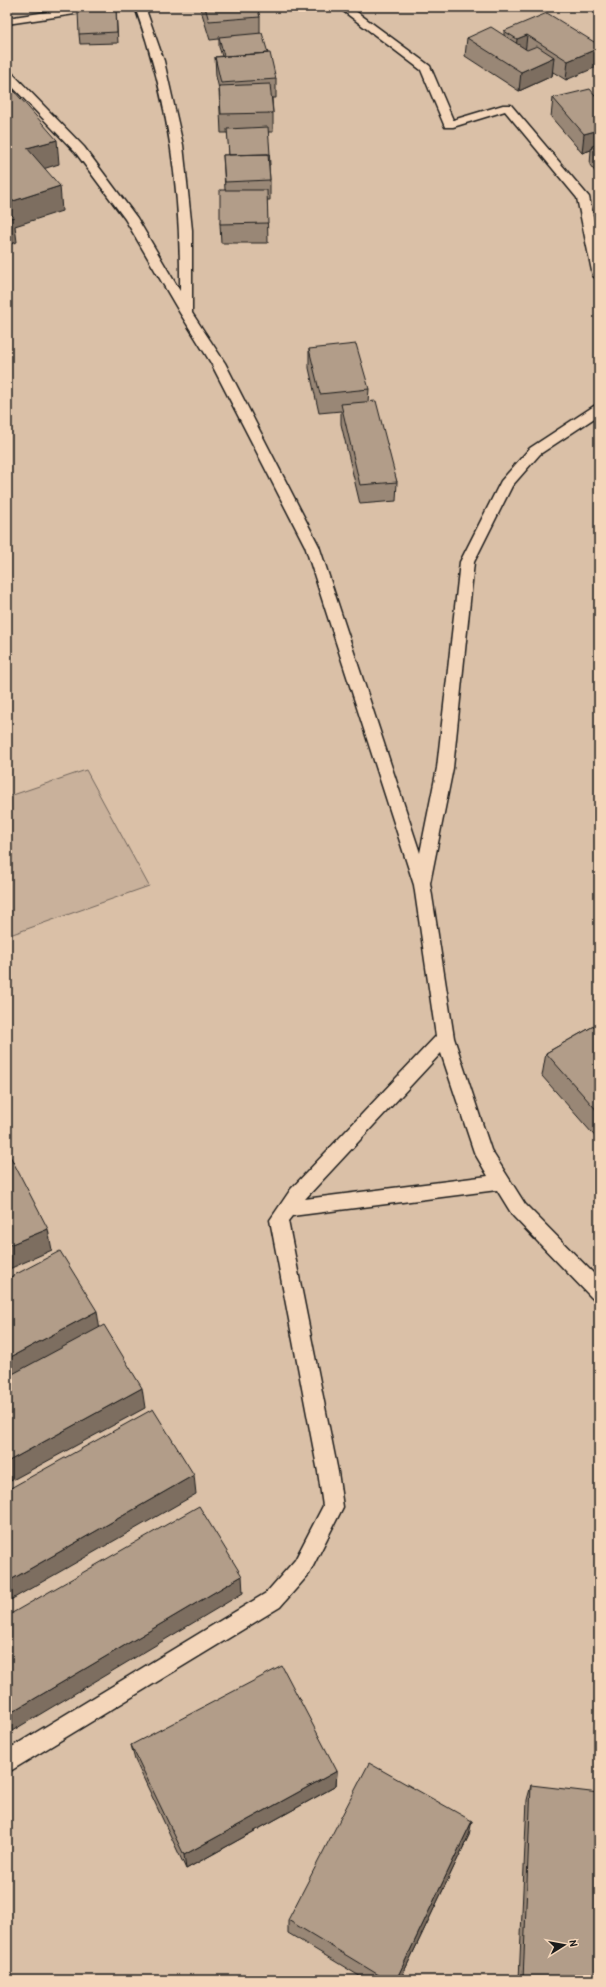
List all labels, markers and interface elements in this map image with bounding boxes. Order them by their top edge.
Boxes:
north arrow [544,1925,584,1965]
text: N [566,1939,581,1947]

